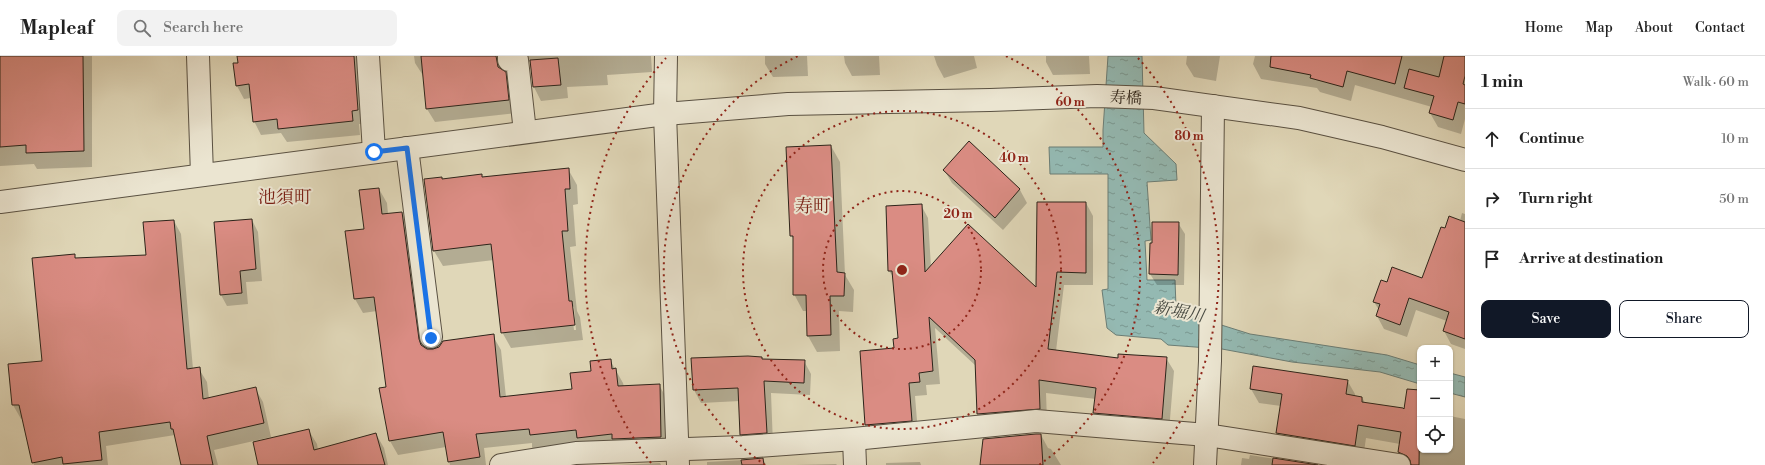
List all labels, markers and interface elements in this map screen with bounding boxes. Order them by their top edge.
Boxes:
search box [117,10,397,46]
text: Mapleaf [20,16,93,40]
icon: search [131,17,153,39]
text: Search here [163,18,243,37]
text: Home [1525,19,1563,37]
text: Map [1585,19,1613,37]
text: About [1635,19,1673,37]
text: Contact [1695,19,1745,37]
text: 1 min [1481,71,1523,93]
text: Walk · 60 m [1683,74,1749,90]
street label: 寿橋 [1110,87,1142,109]
text: 60 m [1055,95,1085,110]
icon: ahead [1481,128,1503,150]
text: 80 m [1174,129,1204,144]
text: Continue [1519,129,1584,148]
text: 10 m [1721,131,1749,147]
route start [365,143,383,161]
text: 40 m [999,151,1029,166]
district label: 池須町 [258,186,312,209]
icon: right [1481,188,1503,210]
text: Turn right [1519,189,1593,208]
text: 50 m [1719,191,1749,207]
district label: 寿町 [795,195,831,218]
text: 20 m [943,207,973,222]
icon: arrive [1481,248,1503,270]
text: Arrive at destination [1519,249,1663,268]
centre of rings [895,263,909,277]
water label: 新堀川 [1152,296,1208,328]
button: Save [1481,300,1611,338]
button: Share [1619,300,1749,338]
route end [422,329,440,347]
map controls [1417,345,1453,453]
button: + [1417,345,1453,381]
button: − [1417,381,1453,417]
button: locate [1417,417,1453,453]

